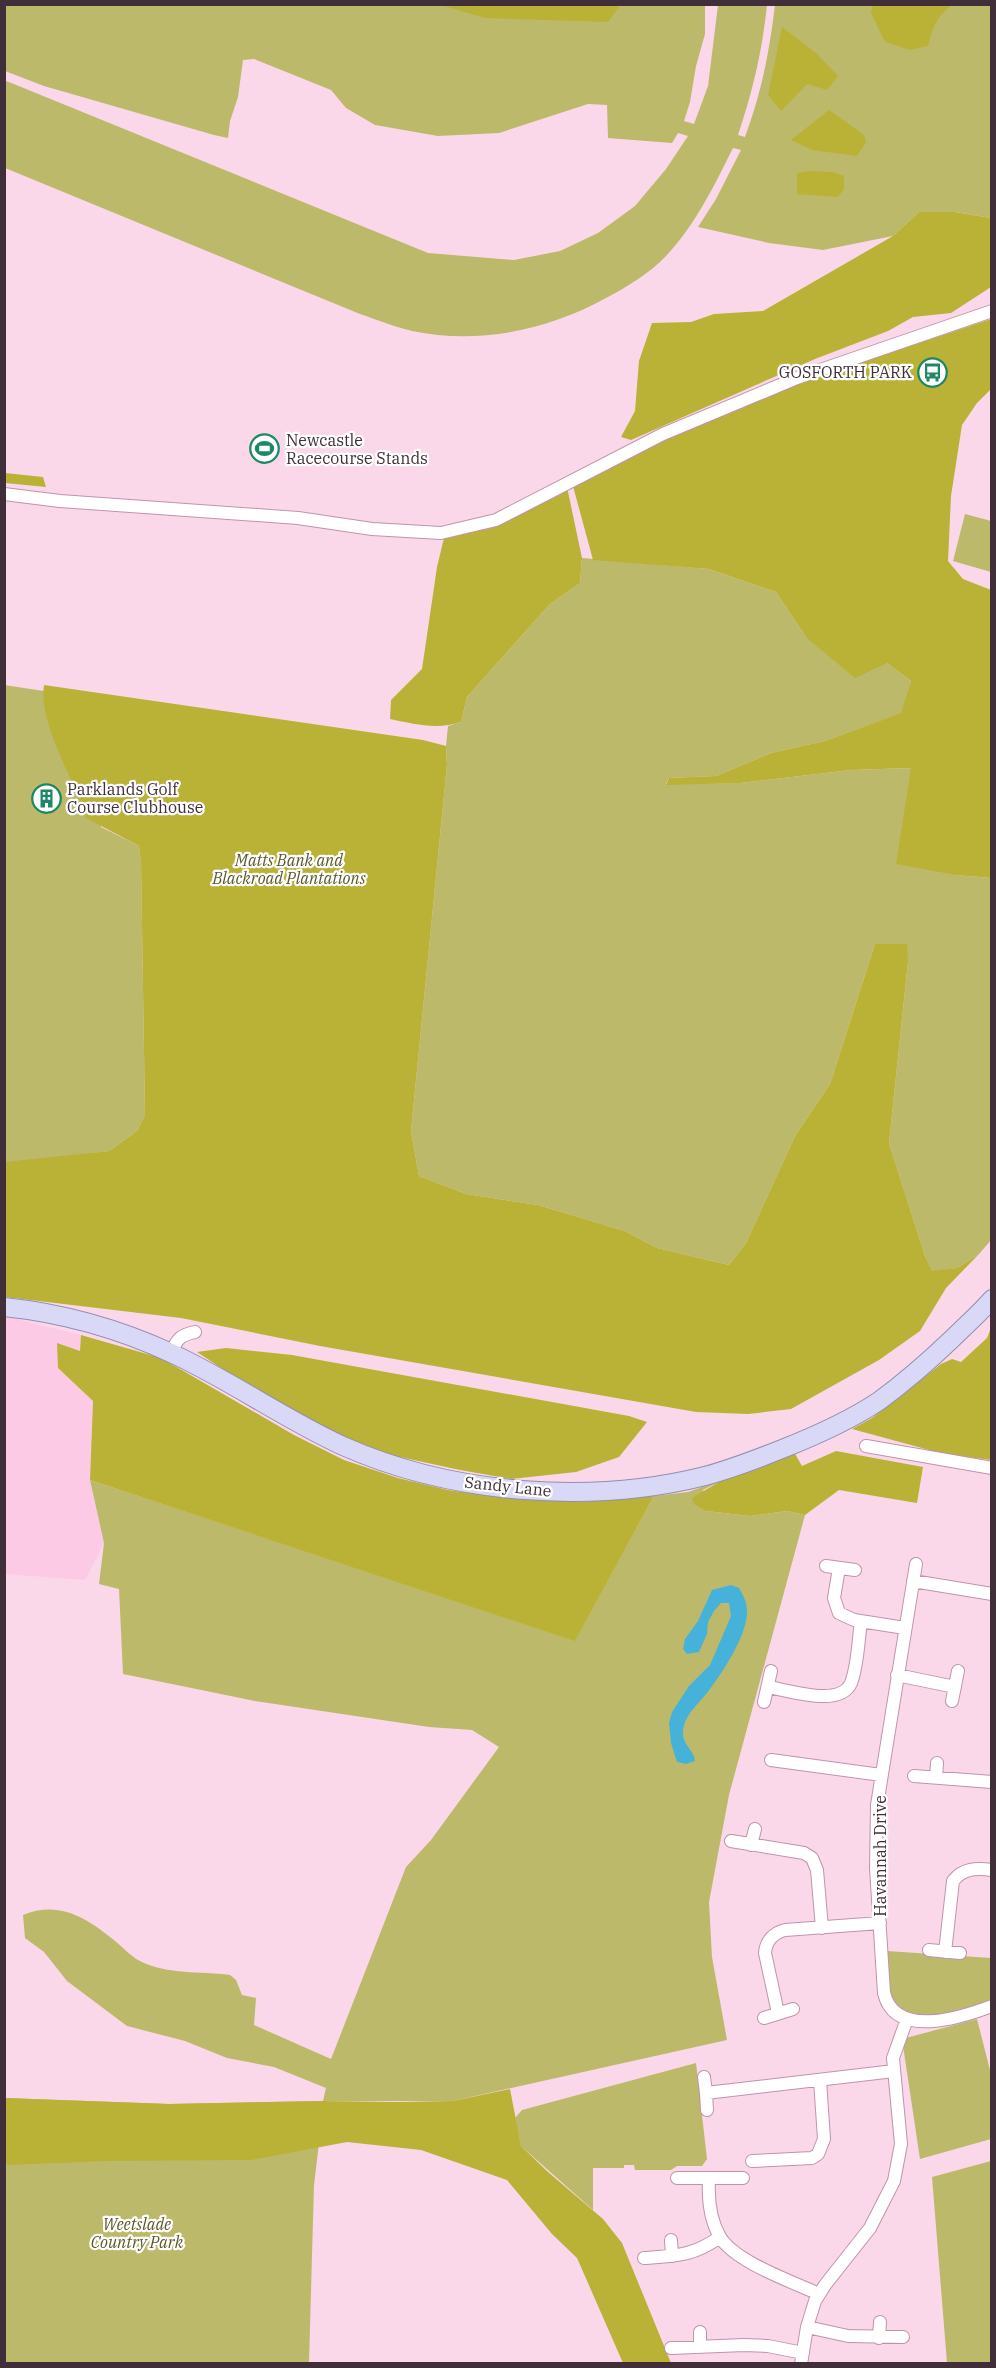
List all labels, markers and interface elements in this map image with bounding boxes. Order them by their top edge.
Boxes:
bus stop icon: GOSFORTH PARK [917,356,949,388]
place label: GOSFORTH PARK [779,362,912,382]
place label: Newcastle Racecourse Stands [286,430,428,468]
sports icon: Newcastle Racecourse Stands [249,433,281,465]
place label: Parklands Golf Course Clubhouse [67,779,203,817]
building icon: Parklands Golf Course Clubhouse [30,782,62,814]
park label: Matts Bank and Blackroad Plantations [211,850,366,888]
street label: Sandy Lane [463,1471,553,1501]
street label: Havannah Drive [870,1795,890,1917]
park label: Weetslade Country Park [91,2214,184,2252]

